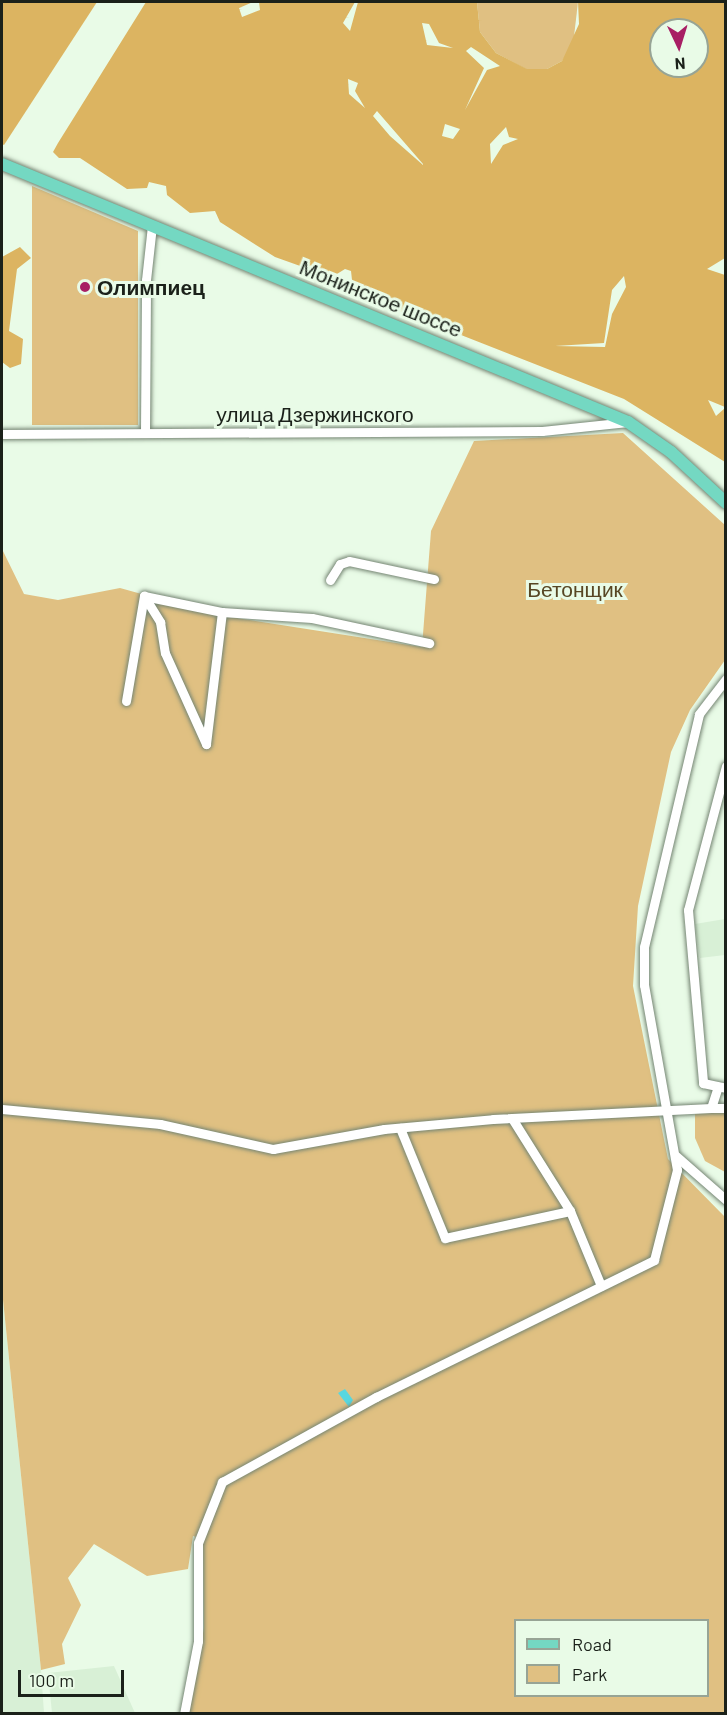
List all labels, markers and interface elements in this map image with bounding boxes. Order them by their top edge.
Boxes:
north arrow [649,18,709,78]
text: N [674,55,686,74]
street label: Монинское шоссе [296,254,466,342]
place label: Олимпиец [97,274,205,300]
marker: Олимпиец [78,280,92,294]
street label: улица Дзержинского [216,401,414,427]
park label: Бетонщик [527,576,623,602]
legend [514,1619,709,1697]
text: Road [572,1633,612,1655]
scale bar [21,1658,128,1696]
text: Park [572,1663,607,1685]
text: 100 m [29,1669,74,1691]

